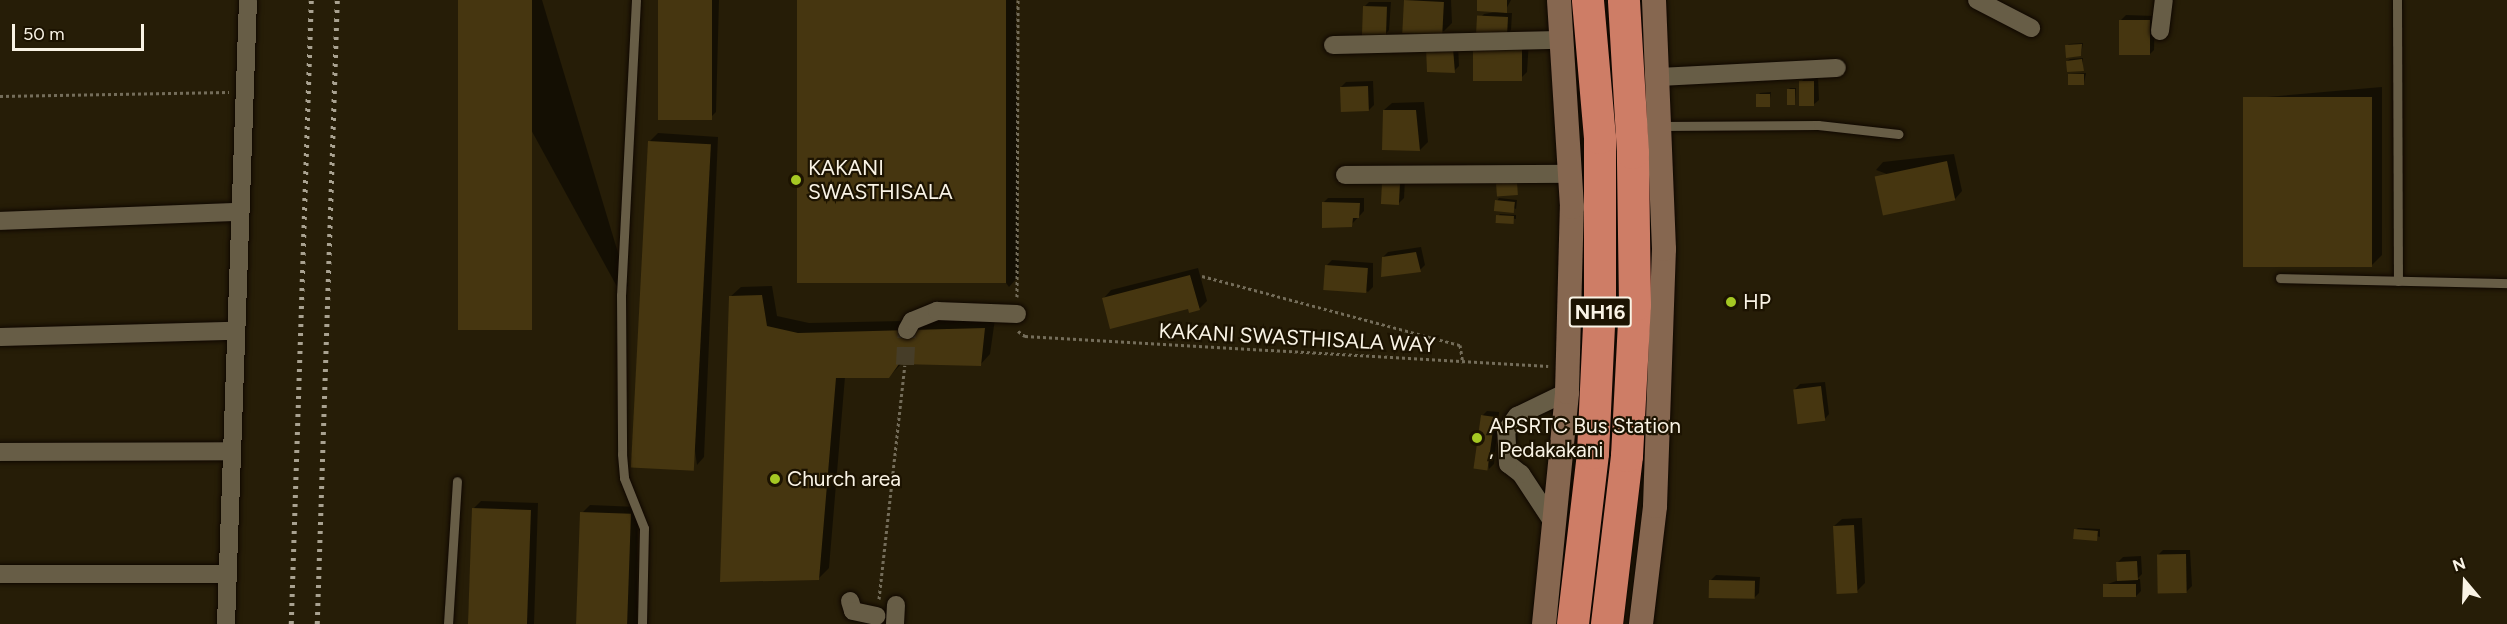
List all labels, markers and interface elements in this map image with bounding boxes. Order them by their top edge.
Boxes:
scale bar [15,12,147,50]
text: 50 m [23,23,65,45]
place label: KAKANI SWASTHISALA [808,155,953,205]
marker: KAKANI SWASTHISALA [789,173,803,187]
place label: HP [1743,289,1771,315]
road number: NH16 [1568,295,1632,329]
marker: HP [1724,295,1738,309]
street label: KAKANI SWASTHISALA WAY [1158,318,1436,358]
place label: APSRTC Bus Station , Pedakakani [1489,413,1681,463]
marker: APSRTC Bus Station , Pedakakani [1470,431,1484,445]
place label: Church area [787,466,901,492]
marker: Church area [768,472,782,486]
north arrow [2435,552,2495,612]
text: N [2450,554,2468,576]

